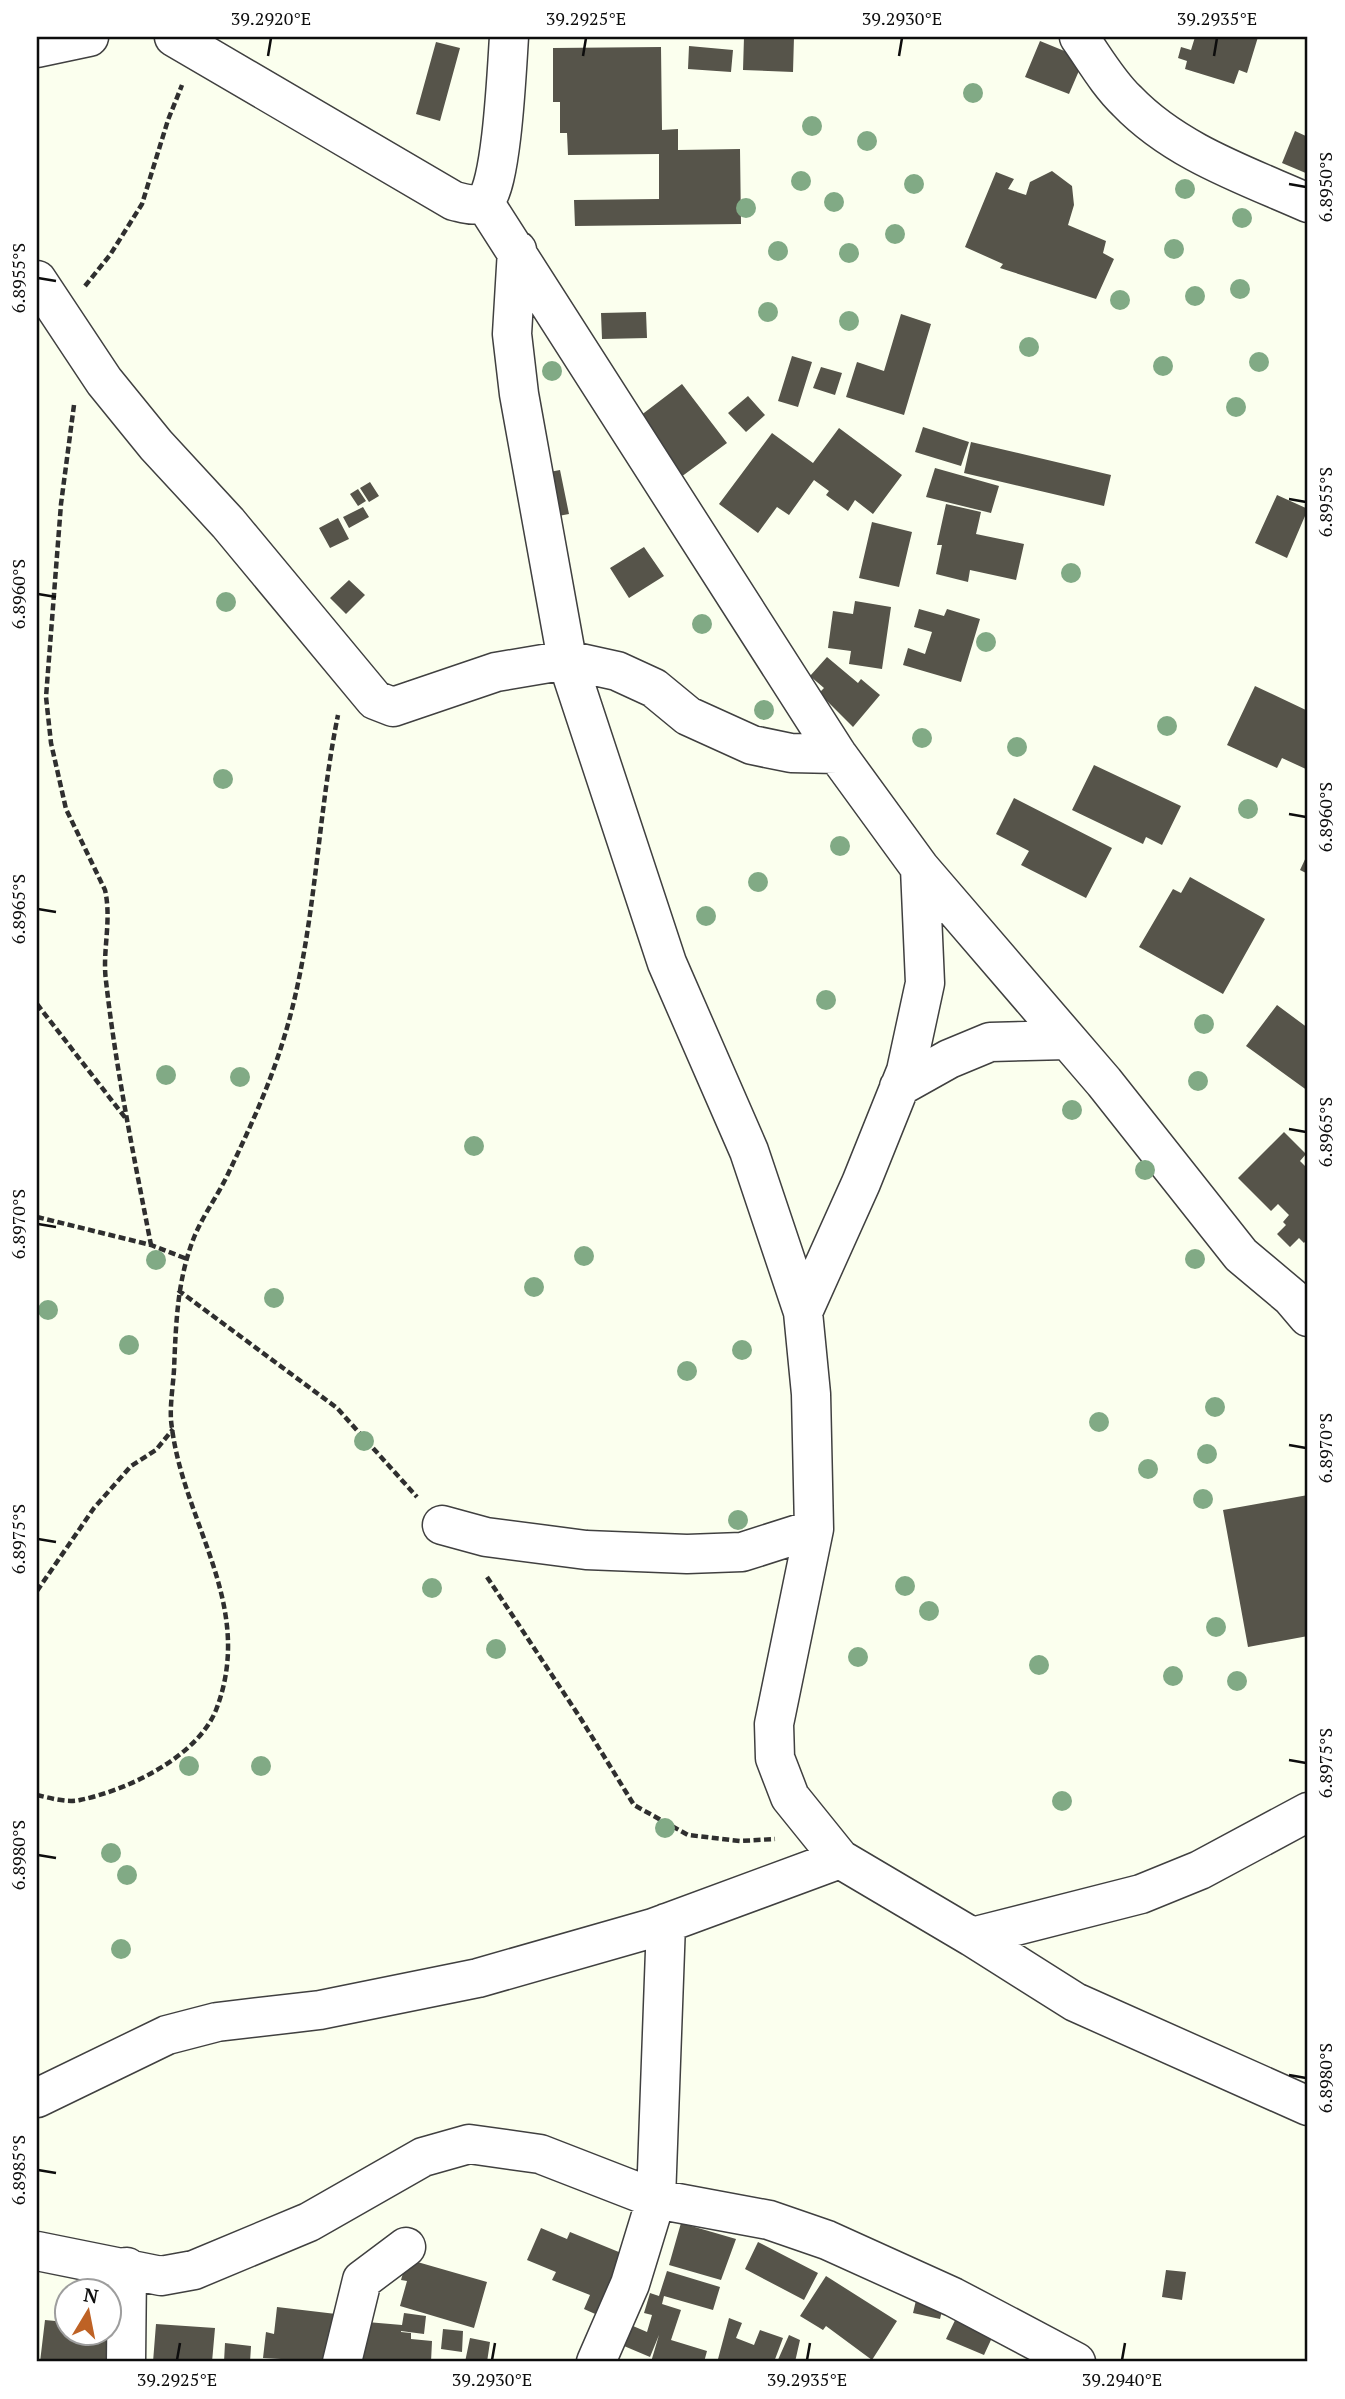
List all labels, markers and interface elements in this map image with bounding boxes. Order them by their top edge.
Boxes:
text: 39.2920°E [231,6,311,30]
text: 39.2925°E [546,6,626,30]
text: 39.2930°E [862,6,942,30]
text: 39.2935°E [1177,6,1257,30]
text: 6.8950°S [1313,152,1337,222]
text: 6.8955°S [6,243,30,313]
text: 6.8955°S [1313,467,1337,537]
text: 6.8960°S [6,559,30,629]
text: 6.8960°S [1313,782,1337,852]
text: 6.8965°S [6,874,30,944]
text: 6.8965°S [1313,1097,1337,1167]
text: 6.8970°S [6,1189,30,1259]
text: 6.8970°S [1313,1413,1337,1483]
text: 6.8975°S [6,1504,30,1574]
text: 6.8975°S [1313,1728,1337,1798]
text: 6.8980°S [6,1820,30,1890]
text: 6.8980°S [1313,2043,1337,2113]
text: 6.8985°S [6,2135,30,2205]
north arrow [52,2276,122,2346]
text: N [82,2281,101,2308]
text: 39.2925°E [137,2367,217,2391]
text: 39.2930°E [452,2367,532,2391]
text: 39.2935°E [767,2367,847,2391]
text: 39.2940°E [1082,2367,1162,2391]

